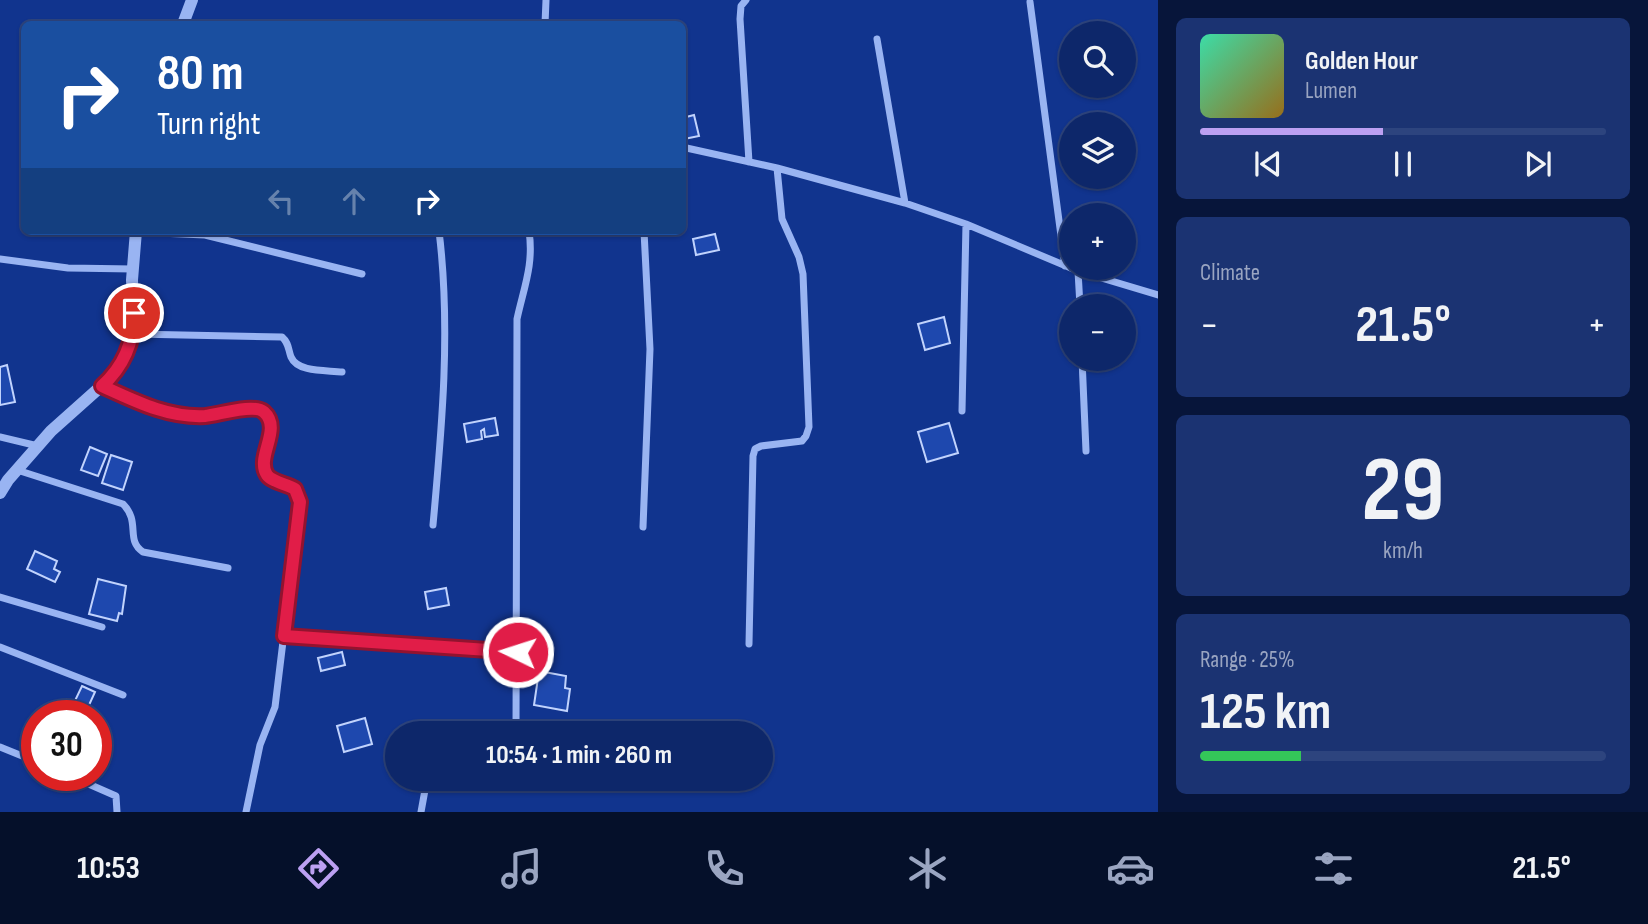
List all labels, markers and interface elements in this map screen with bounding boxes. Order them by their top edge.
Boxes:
map controls [1059,21,1136,371]
button: search [1059,21,1136,98]
text: 80 m [157,45,244,104]
text: Golden Hour [1305,46,1418,77]
icon: right [42,49,133,140]
text: Lumen [1305,77,1357,105]
text: Turn right [157,105,261,144]
button: layers [1059,112,1136,189]
icon: previous [1249,145,1287,183]
icon: pause [1384,145,1422,183]
icon: next [1519,145,1557,183]
icon: left [262,182,300,220]
icon: ahead [335,182,373,220]
icon: right [408,182,446,220]
button: + [1059,203,1136,280]
text: Climate [1200,259,1260,287]
pin [104,283,164,343]
icon: arrive [115,294,153,332]
button: − [1059,294,1136,371]
text: 21.5° [1355,294,1451,357]
text: − [1200,303,1219,348]
text: + [1587,303,1606,348]
text: 29 [1362,437,1445,546]
text: km/h [1383,537,1423,565]
position arrow [481,615,555,689]
text: Range · 25% [1200,646,1295,674]
text: 125 km [1200,681,1331,744]
speed limit sign: 30 [21,700,112,791]
text: 10:54 · 1 min · 260 m [486,740,672,771]
icon: directions [294,844,343,893]
icon: music [497,844,546,893]
icon: phone [700,844,749,893]
icon: climate [903,844,952,893]
icon: car [1106,844,1155,893]
icon: filters [1309,844,1358,893]
text: 10:53 [77,849,140,888]
text: 21.5° [1512,849,1571,888]

